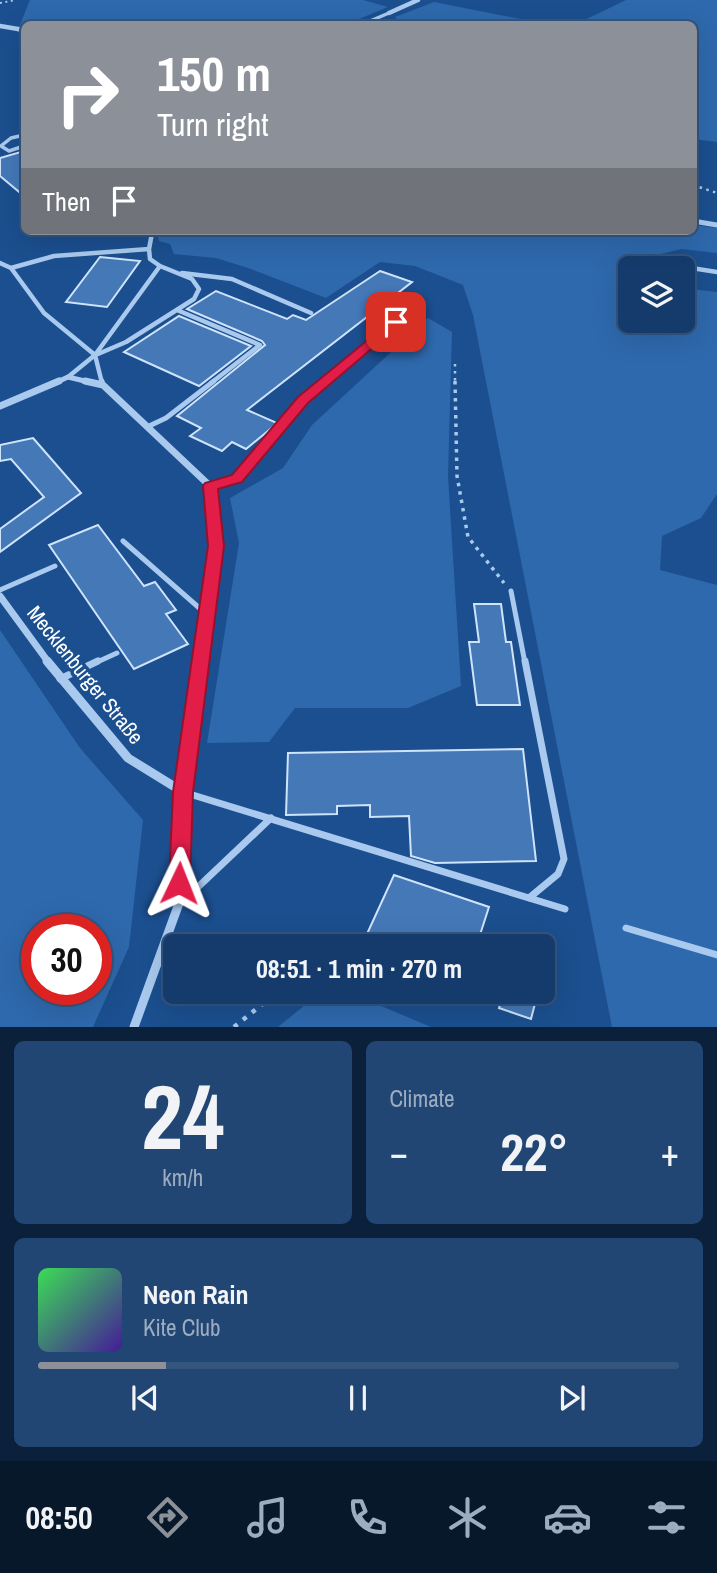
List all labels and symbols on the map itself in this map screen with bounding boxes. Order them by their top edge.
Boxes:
pin [366,292,426,352]
street label: Mecklenburger Straße [21,599,150,750]
position arrow [142,846,216,920]
speed limit sign: 30 [21,914,112,1005]

